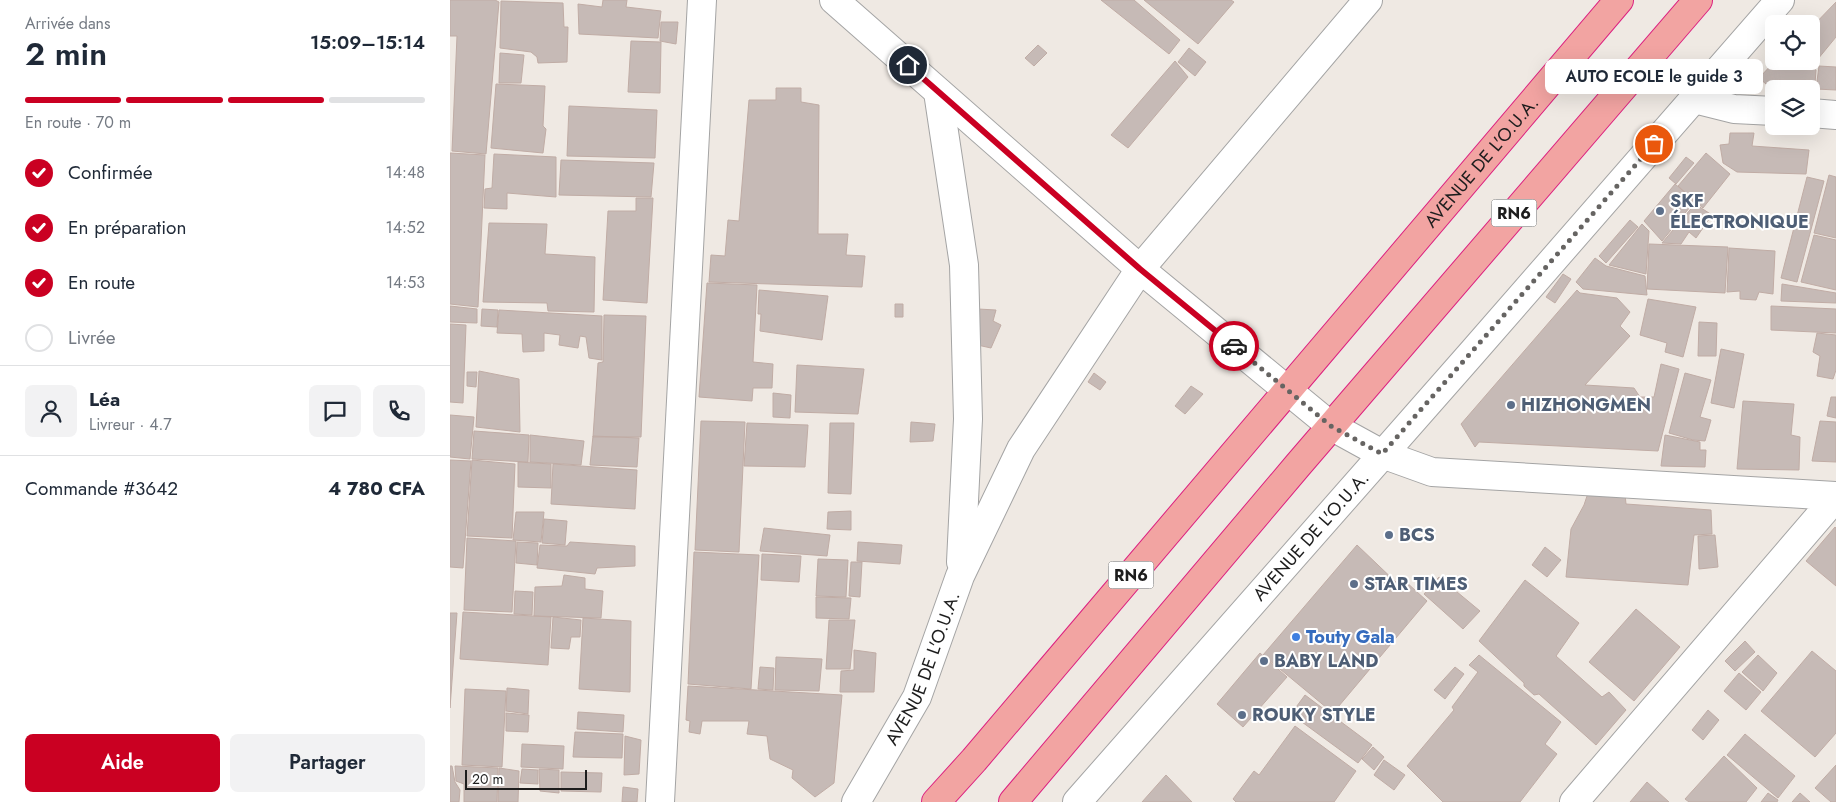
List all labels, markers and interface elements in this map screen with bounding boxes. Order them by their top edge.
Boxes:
text: Arrivée dans [25,12,110,35]
map controls [1765,15,1820,135]
button: locate [1765,15,1820,70]
text: 15:09–15:14 [310,29,425,56]
text: 2 min [25,31,107,77]
pin [887,44,929,86]
icon: home [894,51,922,79]
callout: AUTO ECOLE le guide 3 [1545,59,1763,94]
text: AUTO ECOLE le guide 3 [1566,65,1742,88]
button: layers [1765,80,1820,135]
street label: AVENUE DE L'O.U.A. [1418,91,1545,233]
text: En route · 70 m [25,111,131,134]
pin [1633,123,1675,165]
icon: bag [1640,130,1668,158]
icon: check [25,159,53,187]
text: Confirmée [68,159,153,186]
text: 14:48 [386,161,425,184]
place label: SKF ÉLECTRONIQUE [1670,188,1809,235]
road number: RN6 [1492,200,1536,227]
marker: SKF ÉLECTRONIQUE [1654,205,1666,217]
icon: check [25,214,53,242]
text: En préparation [68,214,186,241]
text: 14:52 [386,216,425,239]
icon: check [25,269,53,297]
text: En route [68,269,135,296]
text: 14:53 [386,271,425,294]
courier [1209,321,1259,371]
text: Livrée [68,324,116,351]
icon: car [1220,332,1248,360]
button: person [25,385,77,437]
button: chat [309,385,361,437]
button: phone [373,385,425,437]
text: Léa [89,386,120,413]
place label: HIZHONGMEN [1521,392,1651,418]
marker: HIZHONGMEN [1505,399,1517,411]
text: Livreur · 4.7 [89,413,172,436]
street label: AVENUE DE L'O.U.A. [1247,466,1375,607]
text: Commande #3642 [25,475,178,502]
text: 4 780 CFA [328,475,425,502]
place label: BCS [1399,522,1435,548]
marker: BCS [1383,529,1395,541]
road number: RN6 [1108,562,1154,588]
place label: STAR TIMES [1364,571,1468,597]
marker: STAR TIMES [1348,578,1360,590]
street label: AVENUE DE L'O.U.A. [879,588,966,750]
place label: Touty Gala [1306,624,1395,650]
marker: Touty Gala [1290,631,1302,643]
place label: BABY LAND [1274,648,1378,674]
marker: BABY LAND [1258,655,1270,667]
place label: ROUKY STYLE [1252,702,1376,728]
marker: ROUKY STYLE [1236,709,1248,721]
button: Aide [25,734,220,792]
button: Partager [230,734,425,792]
scale bar [465,767,588,790]
text: 20 m [472,769,504,789]

